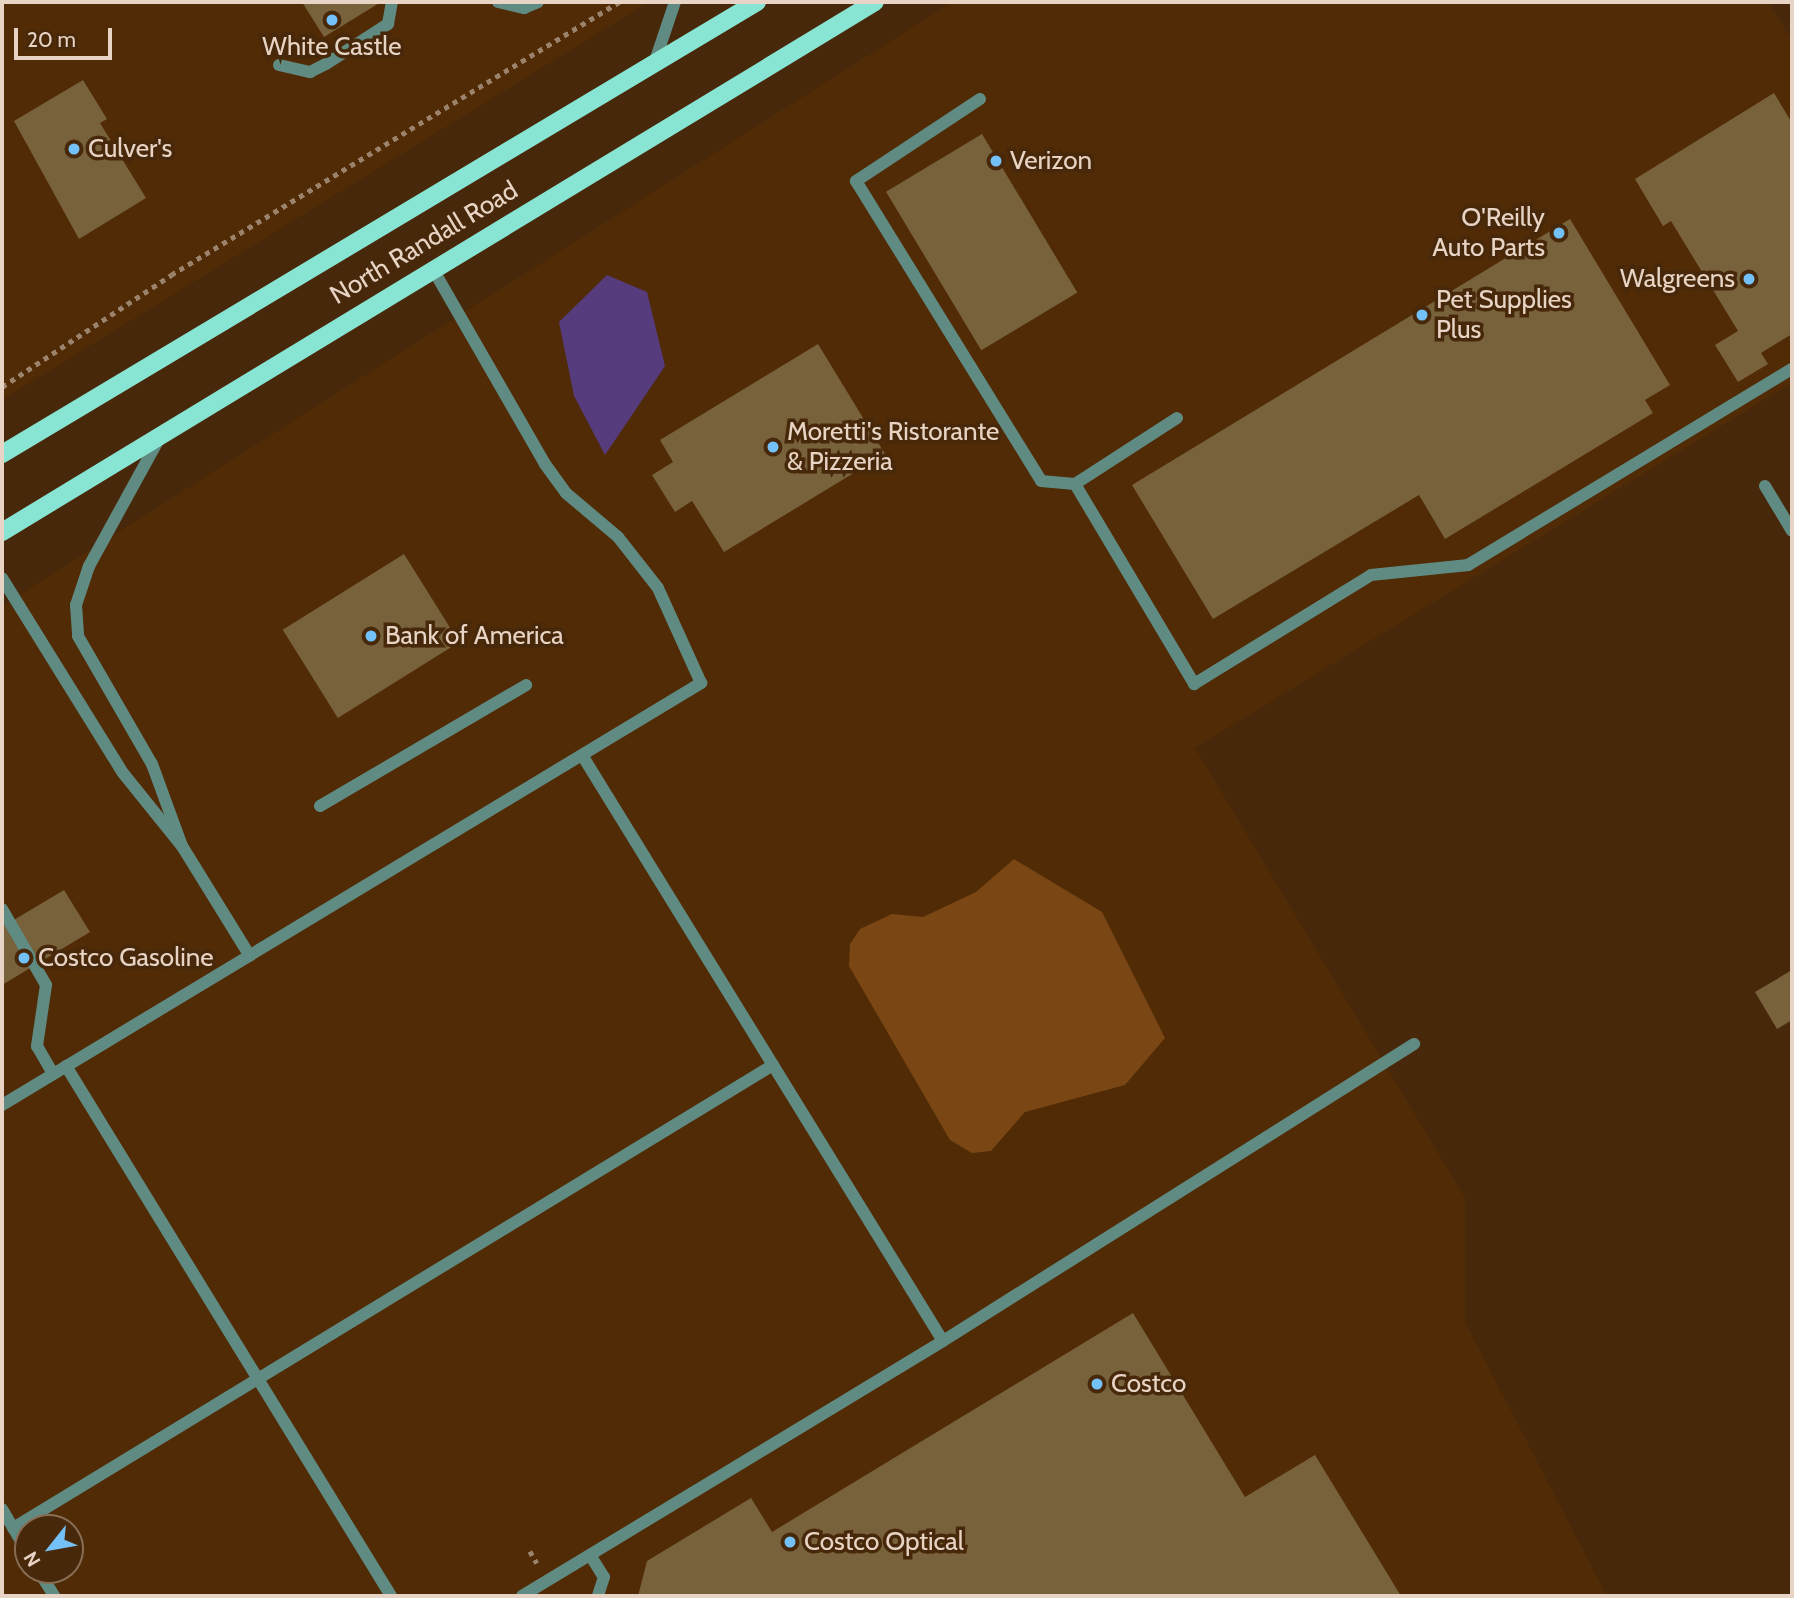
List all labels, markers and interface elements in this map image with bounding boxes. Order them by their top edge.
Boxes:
marker: White Castle [324,12,340,28]
scale bar [18,14,116,58]
text: 20 m [27,27,76,52]
place label: White Castle [262,31,402,63]
place label: Culver's [88,133,172,165]
marker: Culver's [66,141,82,157]
place label: Verizon [1010,145,1092,177]
marker: Verizon [988,153,1004,169]
street label: North Randall Road [325,175,523,311]
place label: O'Reilly Auto Parts [1432,202,1545,264]
marker: O'Reilly Auto Parts [1551,225,1567,241]
place label: Walgreens [1620,263,1735,295]
marker: Walgreens [1741,271,1757,287]
place label: Pet Supplies Plus [1436,284,1572,346]
marker: Pet Supplies Plus [1414,307,1430,323]
place label: Moretti's Ristorante & Pizzeria [787,416,999,478]
marker: Moretti's Ristorante & Pizzeria [765,439,781,455]
place label: Bank of America [385,620,564,652]
marker: Bank of America [363,628,379,644]
place label: Costco Gasoline [38,942,214,974]
marker: Costco Gasoline [16,950,32,966]
place label: Costco [1111,1368,1186,1400]
marker: Costco [1089,1376,1105,1392]
north arrow [14,1514,84,1584]
place label: Costco Optical [804,1526,964,1558]
marker: Costco Optical [782,1534,798,1550]
text: N [19,1547,46,1571]

